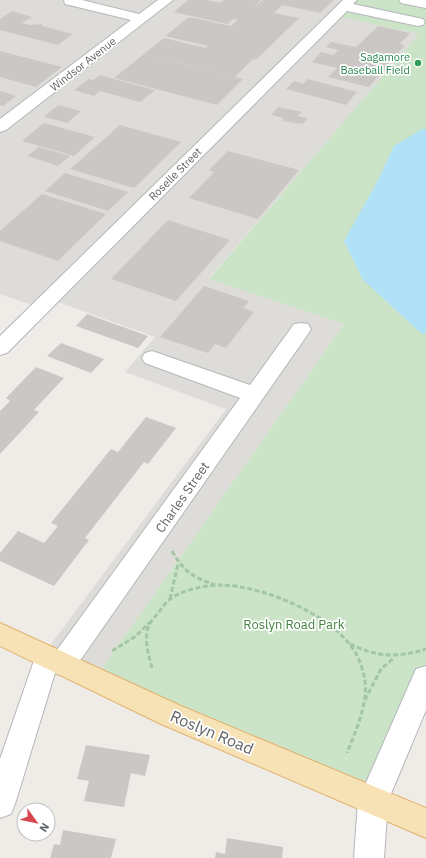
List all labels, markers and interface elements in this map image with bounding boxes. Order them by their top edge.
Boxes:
street label: Windsor Avenue [47,34,119,94]
place label: Sagamore Baseball Field [340,50,410,77]
marker: Sagamore Baseball Field [413,58,423,68]
street label: Roselle Street [146,144,205,203]
street label: Charles Street [152,458,213,536]
park label: Roslyn Road Park [243,616,345,633]
street label: Roslyn Road [167,705,257,759]
north arrow [16,802,56,842]
text: N [36,820,52,835]

